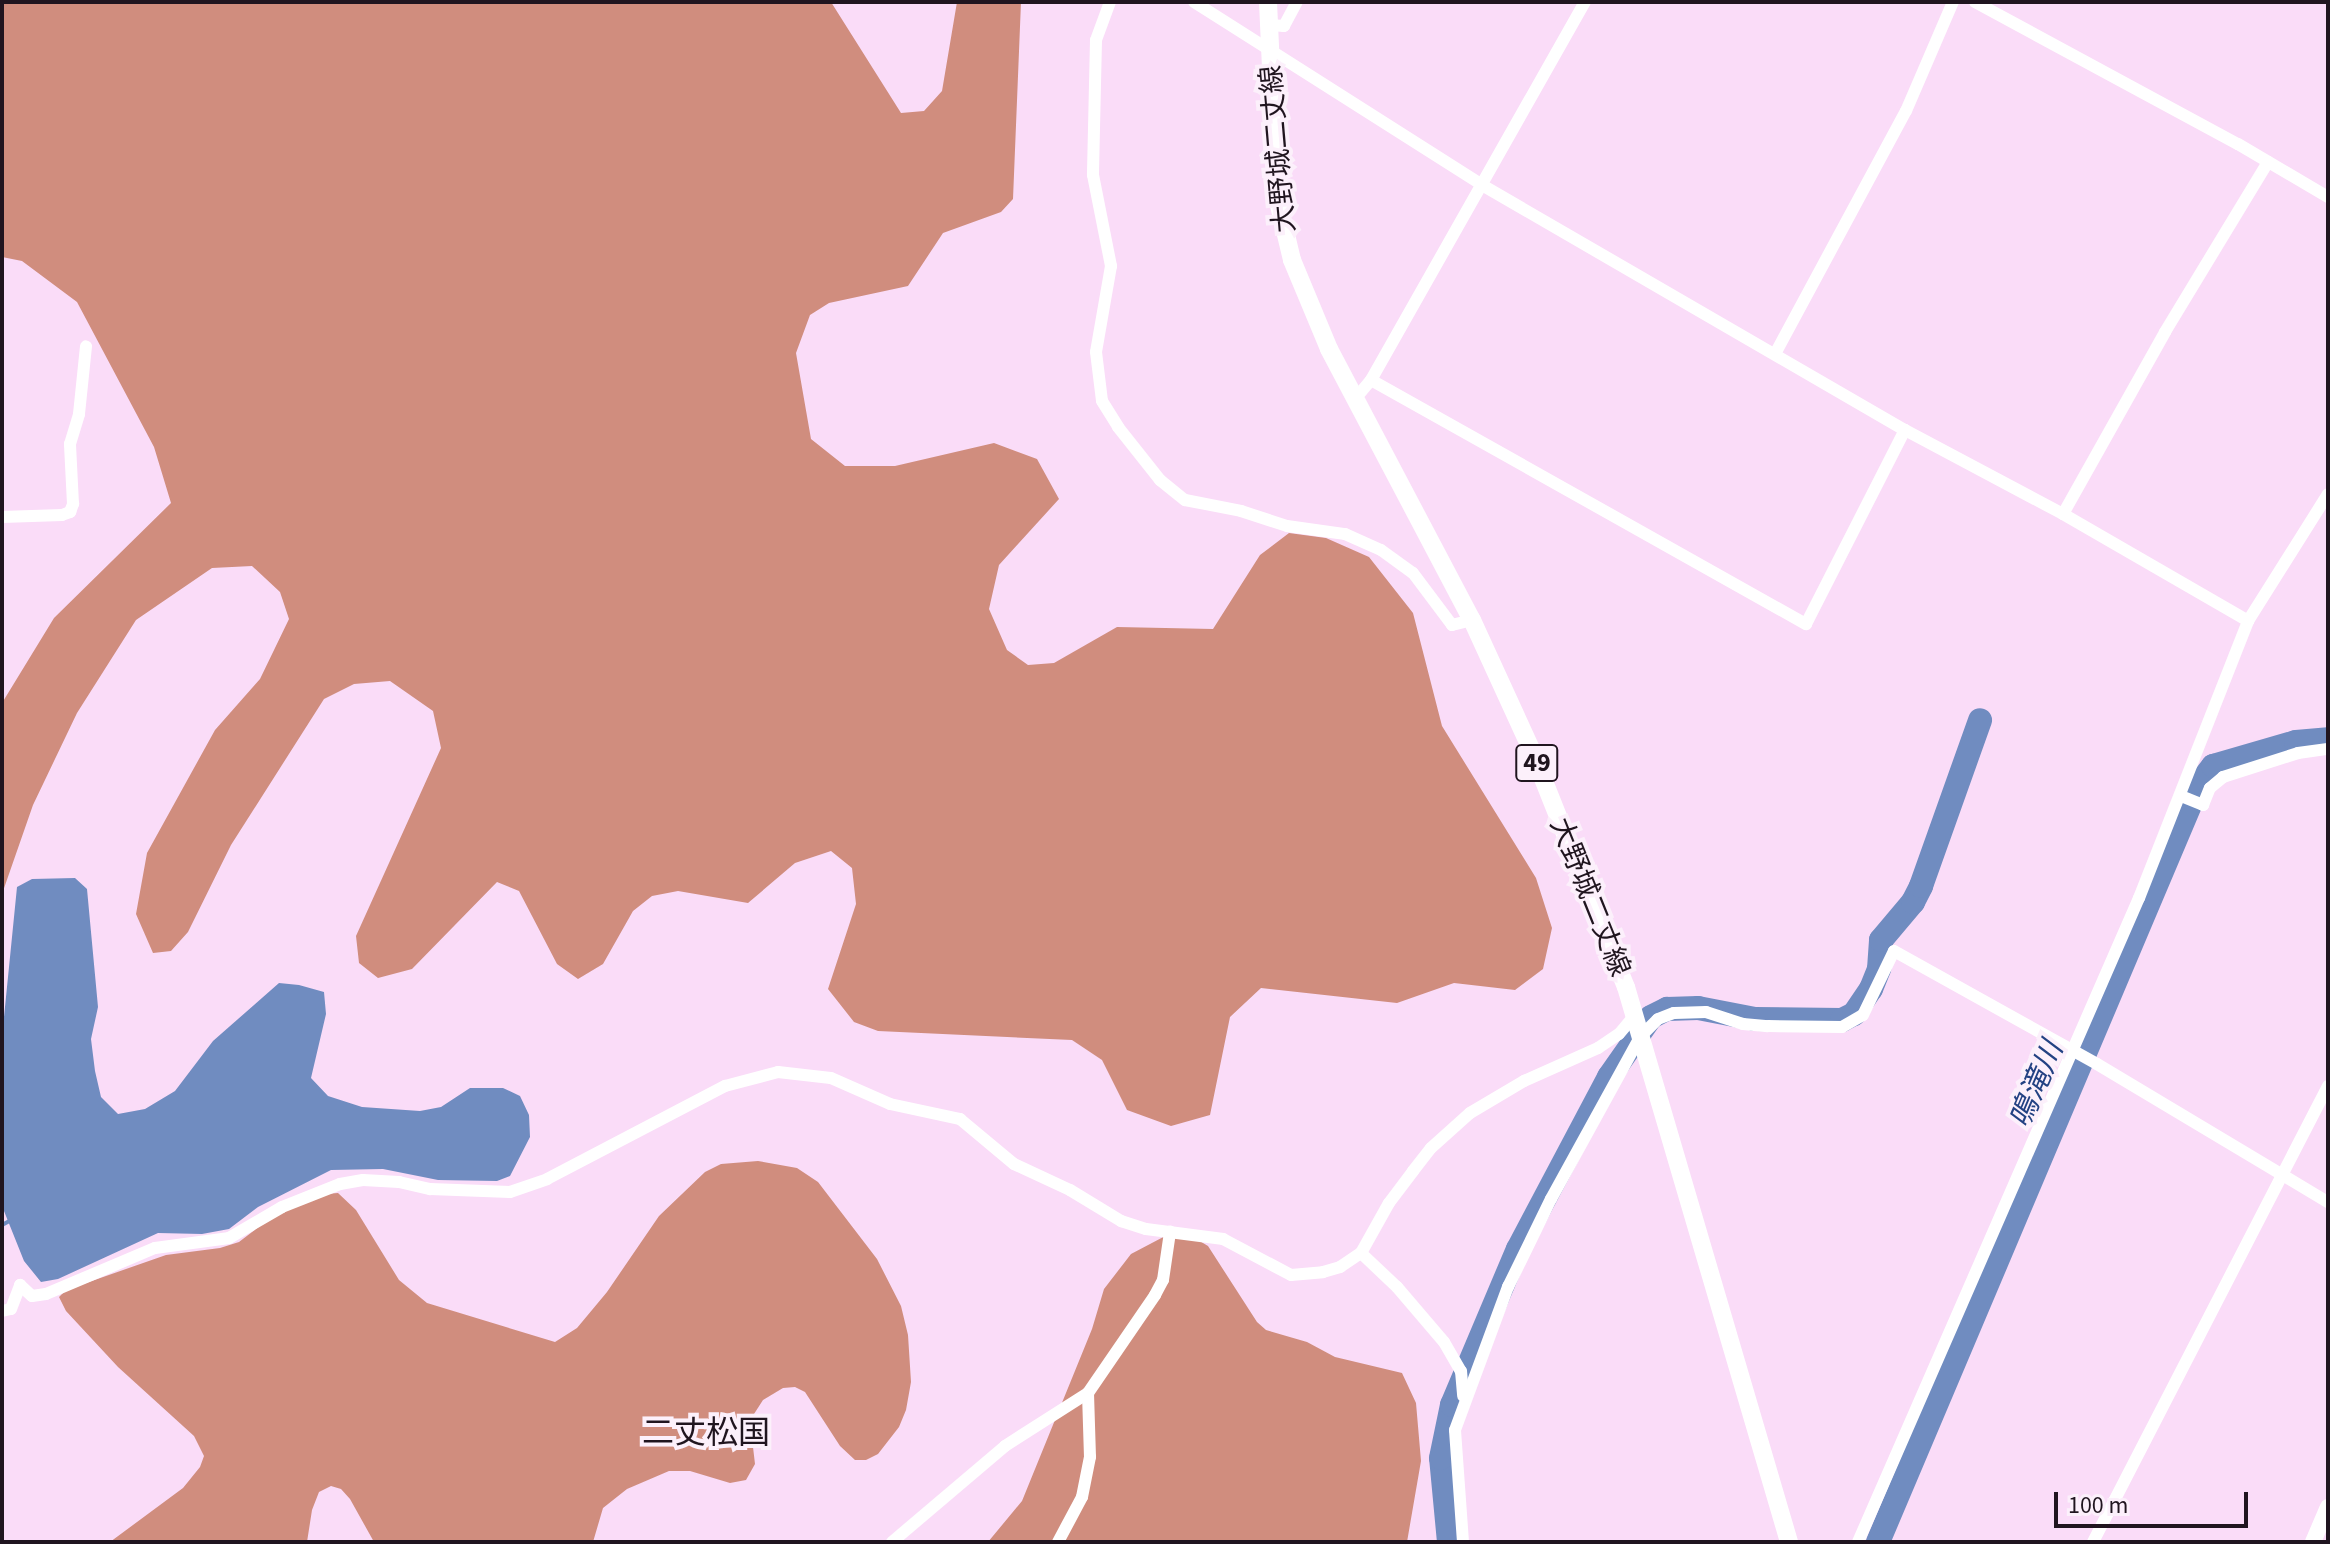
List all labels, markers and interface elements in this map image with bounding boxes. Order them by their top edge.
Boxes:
street label: 大野城二丈線 [1254,64,1302,234]
road number: 49 [1515,741,1559,785]
street label: 大野城二丈線 [1543,813,1637,981]
water label: 鳴滝川 [2003,1037,2071,1133]
district label: 二丈松国 [642,1414,770,1452]
scale bar [2058,1476,2252,1526]
text: 100 m [2068,1488,2128,1523]

